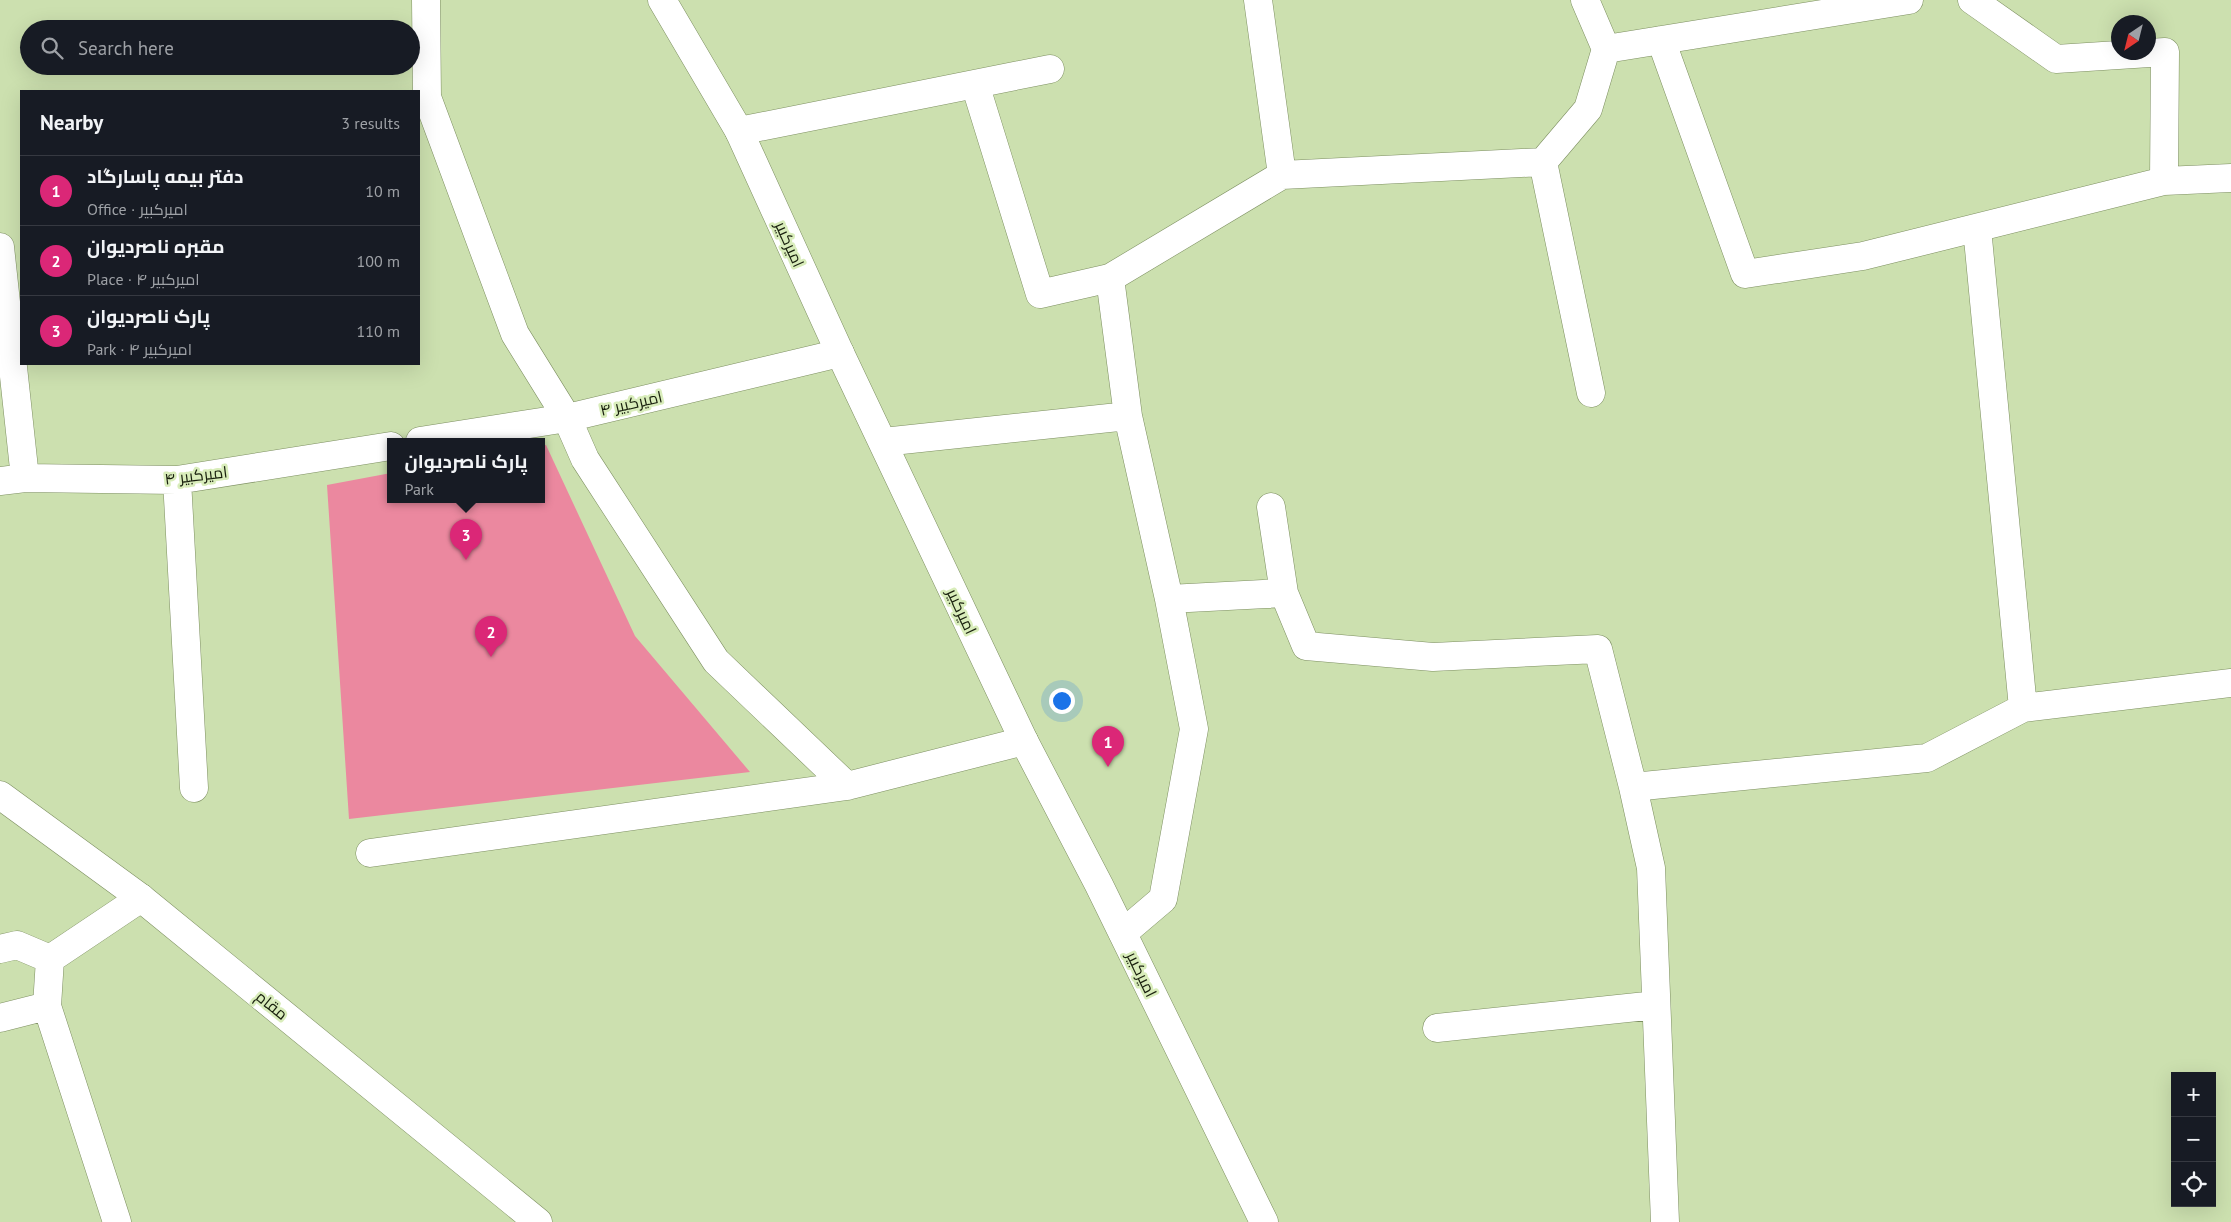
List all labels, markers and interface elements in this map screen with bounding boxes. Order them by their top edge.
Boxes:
north arrow [2111,15,2156,60]
search box [20,20,420,75]
icon: search [38,34,66,62]
text: Search here [78,36,174,60]
text: Nearby [40,109,103,136]
text: 3 results [341,113,400,133]
text: دفتر بیمه پاسارگاد [87,164,243,188]
text: 1 [51,181,61,201]
text: 10 m [365,181,400,201]
text: Office · امیرکبیر [87,199,188,219]
street label: امیرکبیر [771,217,809,270]
text: مقبره ناصردیوان [87,234,225,258]
text: 2 [51,251,61,271]
text: 100 m [357,251,400,271]
text: Place · امیرکبیر ۴ [87,269,200,289]
text: پارک ناصردیوان [87,304,210,328]
text: 3 [51,321,61,341]
text: 110 m [357,321,400,341]
text: Park · امیرکبیر ۴ [87,339,192,359]
street label: امیرکبیر ۴ [598,386,664,420]
popup [387,438,545,503]
text: پارک ناصردیوان [405,449,527,473]
street label: امیرکبیر ۴ [163,461,229,489]
text: Park [405,479,434,499]
pin: 3 [450,519,482,560]
street label: امیرکبیر [942,584,981,637]
pin: 2 [475,616,507,657]
your location [1049,688,1075,714]
pin: 1 [1092,726,1124,767]
street label: امیرکبیر [1122,947,1162,1000]
street label: مقام [251,986,292,1025]
map controls [2171,1072,2216,1207]
button: + [2171,1072,2216,1117]
button: − [2171,1117,2216,1162]
button: locate [2171,1162,2216,1207]

